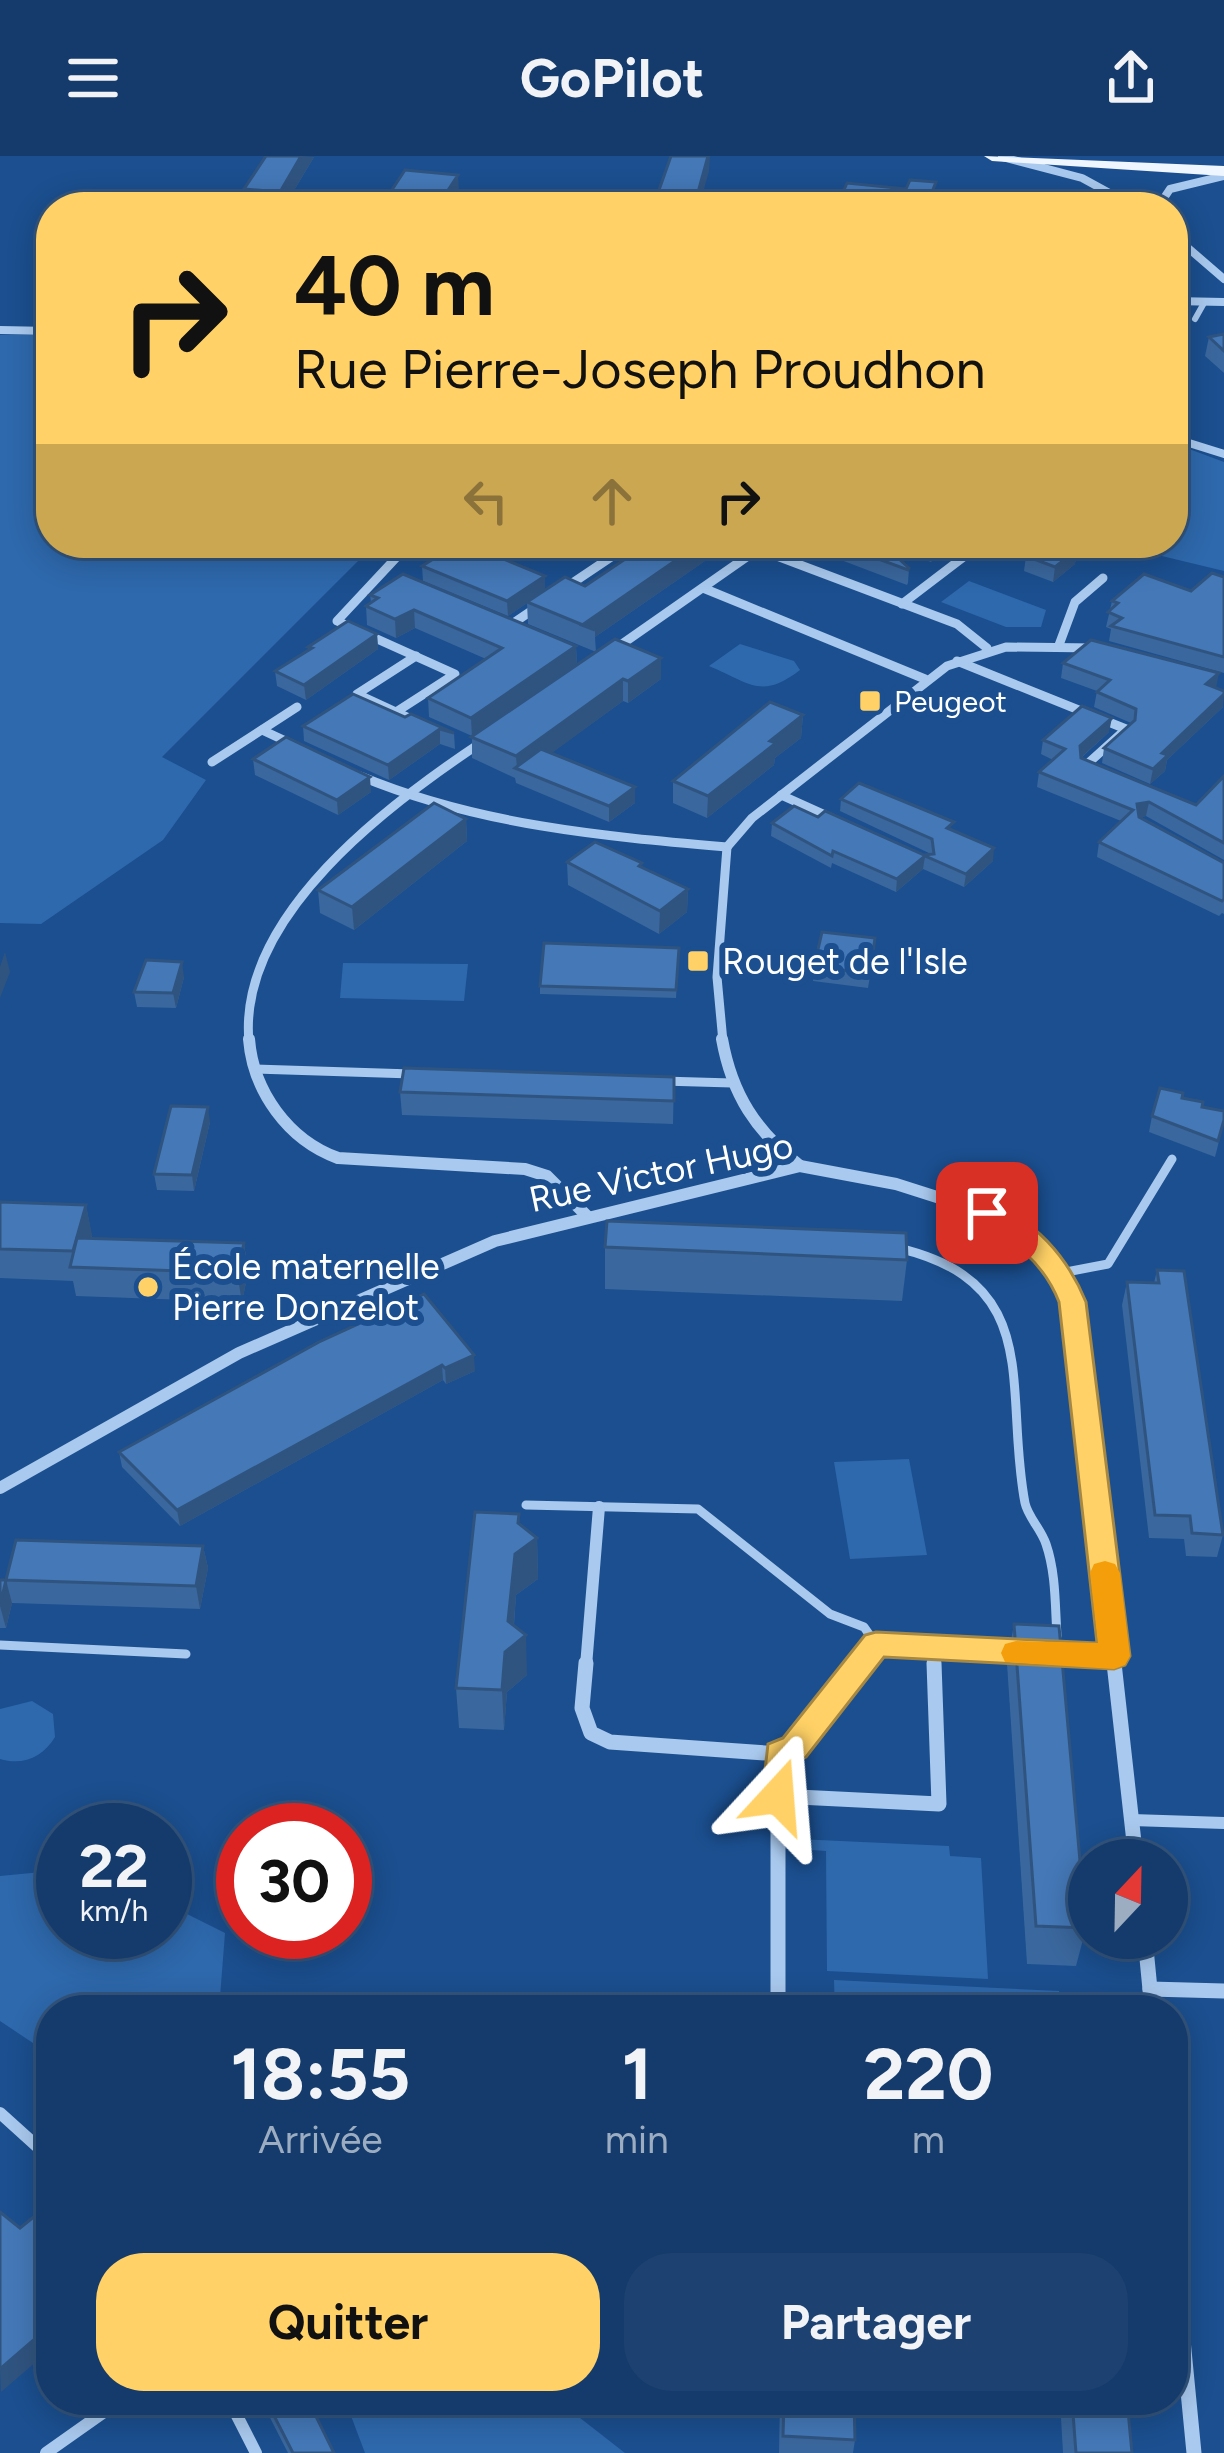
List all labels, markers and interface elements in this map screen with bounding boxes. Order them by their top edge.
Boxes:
icon: menu [60,45,126,111]
icon: share [1098,45,1164,111]
text: GoPilot [520,46,704,111]
text: 40 m [294,235,495,336]
icon: right [96,240,252,396]
text: Rue Pierre-Joseph Proudhon [294,337,986,402]
icon: left [453,468,519,534]
icon: ahead [579,468,645,534]
icon: right [705,468,771,534]
place label: Peugeot [894,683,1007,720]
marker: Peugeot [857,688,883,714]
place label: Rouget de l'Isle [722,940,968,983]
marker: Rouget de l'Isle [685,948,711,974]
street label: Rue Victor Hugo [525,1123,797,1221]
pin [936,1162,1038,1264]
icon: arrive [954,1180,1020,1246]
place label: École maternelle Pierre Donzelot [172,1245,440,1329]
marker: École maternelle Pierre Donzelot [135,1274,161,1300]
position arrow [715,1733,841,1859]
speed limit sign: 30 [216,1803,372,1959]
text: 22 [79,1830,149,1902]
north arrow [1068,1839,1188,1959]
map controls [1068,1839,1188,1959]
text: km/h [80,1892,148,1929]
text: 18:55 [231,2031,410,2117]
text: 1 [622,2031,652,2117]
text: 220 [863,2031,993,2117]
text: Arrivée [258,2116,383,2163]
text: min [605,2116,669,2163]
text: m [912,2116,945,2163]
button: Quitter [96,2253,600,2391]
button: Partager [624,2253,1128,2391]

